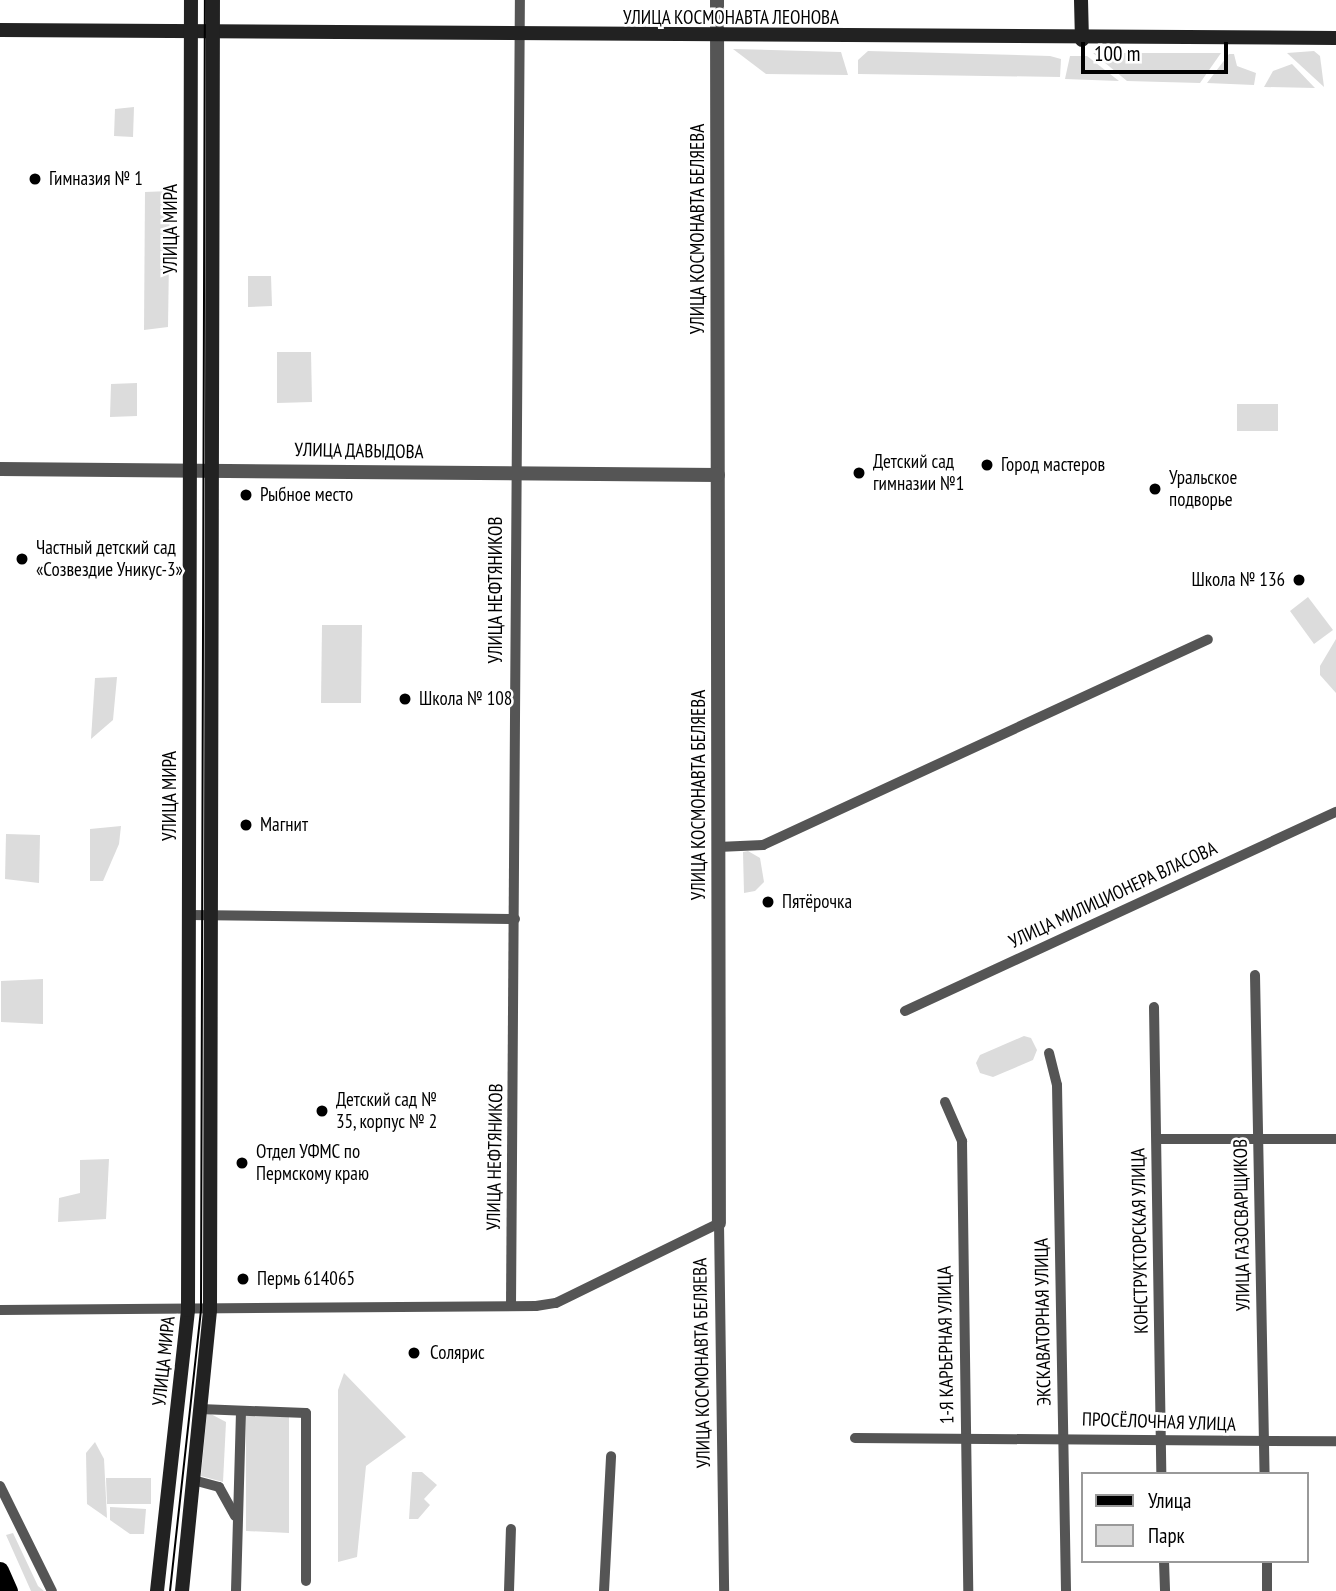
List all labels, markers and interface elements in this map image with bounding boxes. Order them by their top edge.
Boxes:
street label: УЛИЦА КОСМОНАВТА ЛЕОНОВА [622,7,840,29]
scale bar [1084,28,1231,72]
text: 100 m [1094,40,1140,67]
street label: УЛИЦА КОСМОНАВТА БЕЛЯЕВА [687,123,709,335]
place label: Гимназия № 1 [49,168,143,190]
marker: Гимназия № 1 [27,171,43,187]
street label: УЛИЦА МИРА [160,184,182,274]
street label: УЛИЦА ДАВЫДОВА [294,438,424,464]
place label: Детский сад гимназии №1 [873,451,964,495]
place label: Город мастеров [1001,454,1105,476]
marker: Город мастеров [979,457,995,473]
marker: Детский сад гимназии №1 [851,465,867,481]
place label: Уральское подворье [1169,467,1237,511]
marker: Уральское подворье [1147,481,1163,497]
place label: Рыбное место [260,484,353,506]
marker: Рыбное место [238,487,254,503]
street label: УЛИЦА НЕФТЯНИКОВ [485,516,507,664]
place label: Частный детский сад «Созвездие Уникус-3» [36,537,183,581]
marker: Частный детский сад «Созвездие Уникус-3» [14,551,30,567]
place label: Школа № 136 [1192,569,1285,591]
marker: Школа № 136 [1291,572,1307,588]
place label: Школа № 108 [419,688,512,710]
street label: УЛИЦА КОСМОНАВТА БЕЛЯЕВА [688,689,710,901]
marker: Школа № 108 [397,691,413,707]
street label: УЛИЦА МИРА [159,751,181,841]
place label: Магнит [260,814,308,836]
marker: Магнит [238,817,254,833]
street label: УЛИЦА МИЛИЦИОНЕРА ВЛАСОВА [1005,837,1221,953]
place label: Пятёрочка [782,891,852,913]
marker: Пятёрочка [760,894,776,910]
street label: УЛИЦА НЕФТЯНИКОВ [482,1083,508,1231]
place label: Детский сад № 35, корпус № 2 [336,1089,439,1133]
marker: Детский сад № 35, корпус № 2 [314,1103,330,1119]
street label: УЛИЦА ГАЗОСВАРЩИКОВ [1229,1138,1255,1312]
place label: Отдел УФМС по Пермскому краю [256,1141,370,1185]
street label: КОНСТРУКТОРСКАЯ УЛИЦА [1127,1148,1153,1334]
marker: Отдел УФМС по Пермскому краю [234,1155,250,1171]
street label: ЭКСКАВАТОРНАЯ УЛИЦА [1030,1238,1056,1406]
street label: УЛИЦА КОСМОНАВТА БЕЛЯЕВА [689,1257,715,1469]
street label: 1-Я КАРЬЕРНАЯ УЛИЦА [933,1265,959,1425]
place label: Пермь 614065 [257,1268,356,1290]
marker: Пермь 614065 [235,1271,251,1287]
street label: УЛИЦА МИРА [148,1315,180,1407]
place label: Солярис [430,1342,485,1364]
marker: Солярис [404,1343,424,1363]
street label: ПРОСЁЛОЧНАЯ УЛИЦА [1081,1408,1237,1436]
legend [1080,1472,1308,1563]
text: Улица [1148,1487,1191,1514]
text: Парк [1148,1522,1185,1549]

